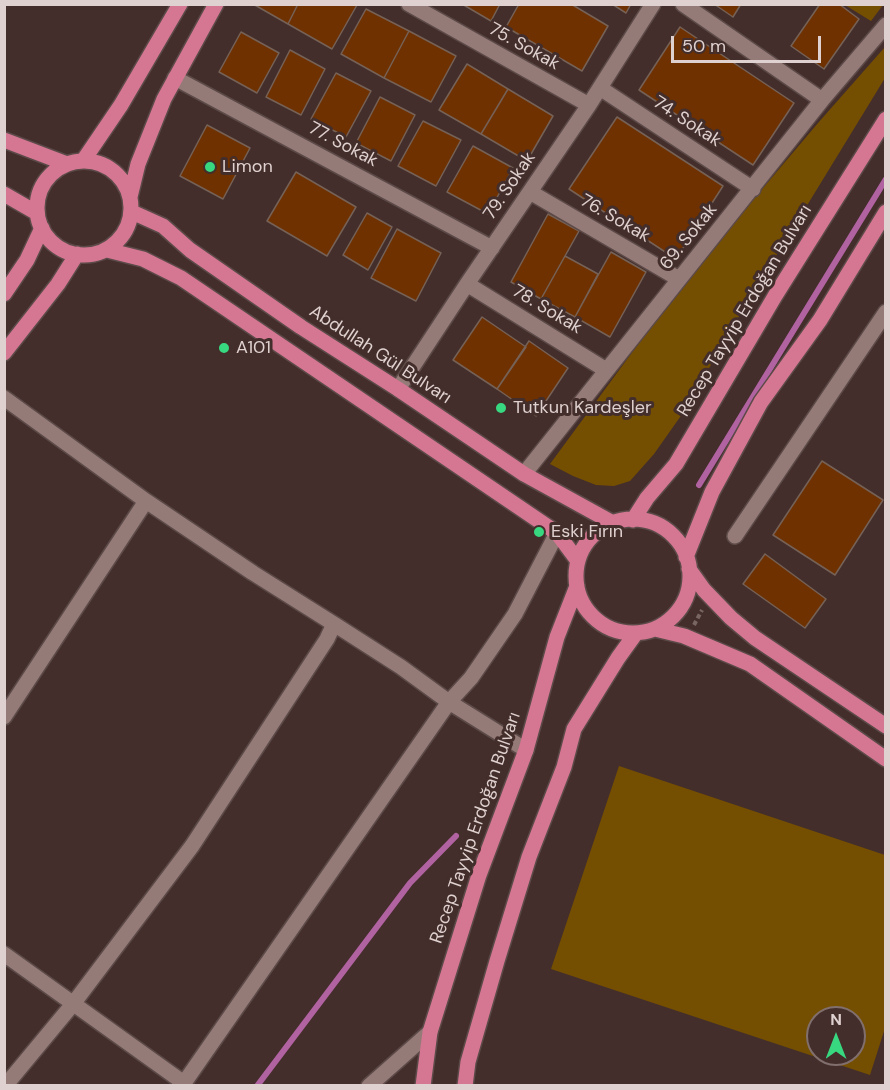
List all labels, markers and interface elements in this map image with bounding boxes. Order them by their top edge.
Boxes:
street label: 75. Sokak [485,19,563,75]
scale bar [674,24,824,62]
text: 50 m [682,34,726,58]
street label: 74. Sokak [649,92,725,152]
street label: 77. Sokak [305,118,381,172]
street label: 79. Sokak [479,148,541,224]
place label: Limon [222,156,273,178]
marker: Limon [203,160,217,174]
street label: 76. Sokak [576,190,654,248]
street label: 69. Sokak [656,199,722,275]
street label: Recep Tayyip Erdoğan Bulvarı [673,201,817,421]
street label: 78. Sokak [508,281,586,339]
street label: Abdullah Gül Bulvarı [305,301,455,409]
place label: A101 [236,337,271,359]
marker: A101 [217,341,231,355]
place label: Tutkun Kardeşler [513,397,652,419]
marker: Tutkun Kardeşler [494,401,508,415]
place label: Eski Fırın [551,521,623,543]
marker: Eski Fırın [532,525,546,539]
street label: Recep Tayyip Erdoğan Bulvarı [426,709,526,947]
north arrow [806,1006,866,1066]
text: N [830,1009,842,1030]

